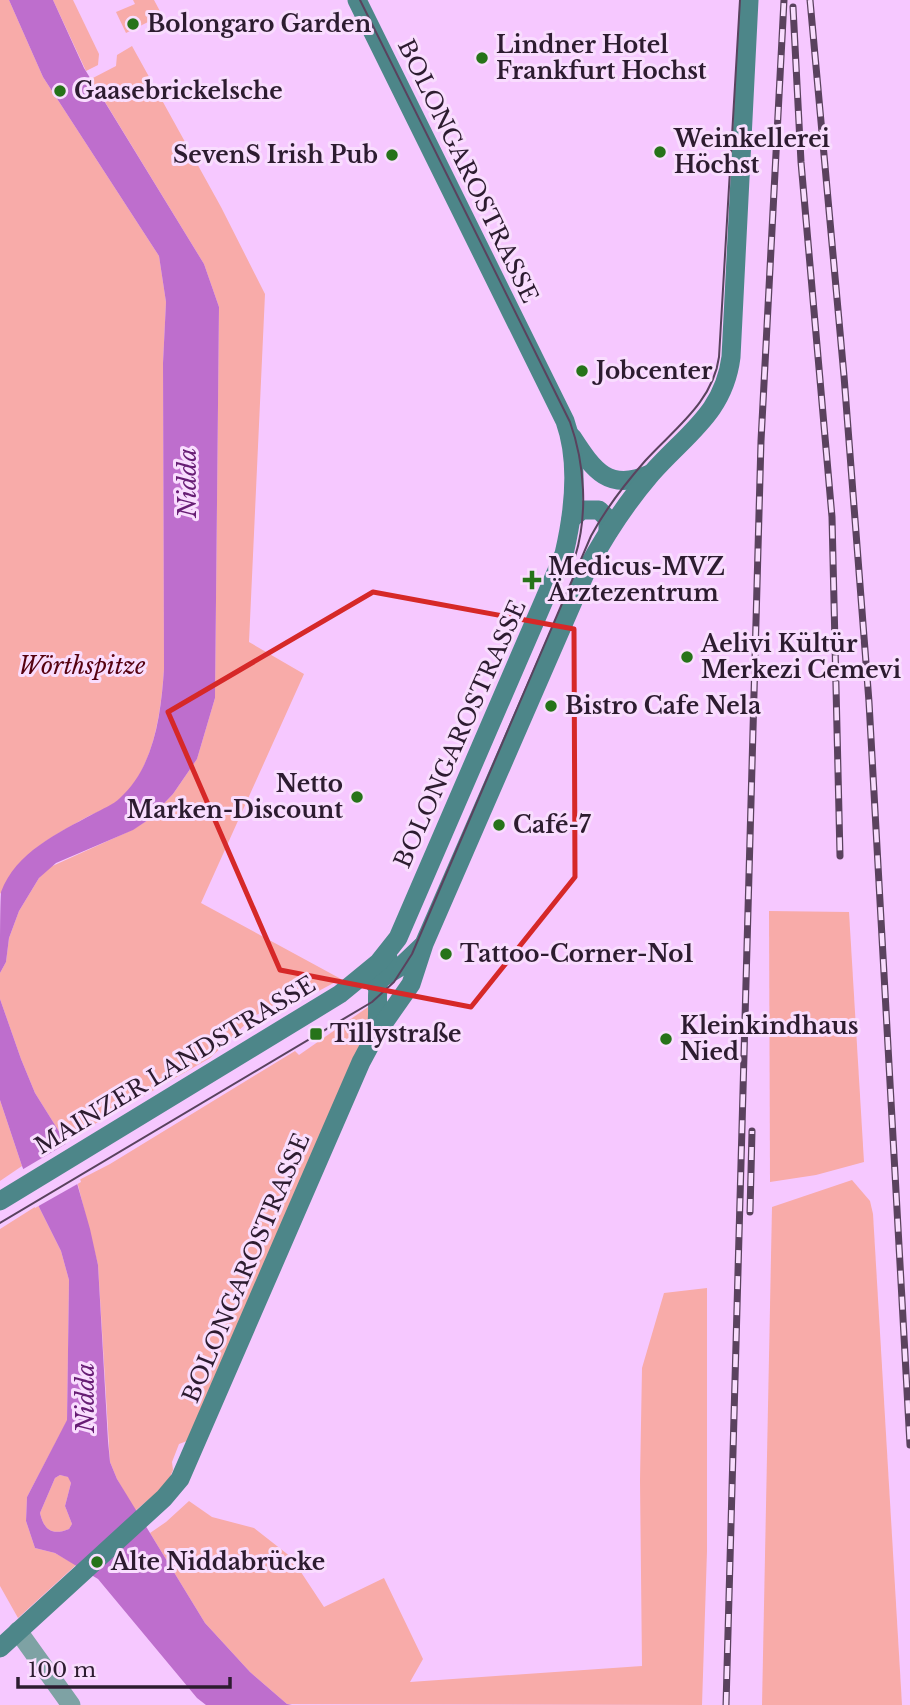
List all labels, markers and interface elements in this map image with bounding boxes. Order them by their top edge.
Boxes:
place label: Bolongaro Garden [147,10,372,38]
marker: Bolongaro Garden [125,16,141,32]
place label: Lindner Hotel Frankfurt Hochst [496,31,707,85]
street label: BOLONGAROSTRASSE [392,35,544,307]
marker: Lindner Hotel Frankfurt Hochst [474,50,490,66]
place label: Gaasebrickelsche [74,77,283,105]
marker: Gaasebrickelsche [52,83,68,99]
place label: Weinkellerei Höchst [673,125,830,179]
place label: SevenS Irish Pub [173,141,378,169]
marker: Weinkellerei Höchst [652,144,668,160]
marker: SevenS Irish Pub [384,147,400,163]
place label: Jobcenter [592,357,713,385]
marker: Jobcenter [574,363,590,379]
water label: Nidda [173,448,202,519]
place label: Medicus-MVZ Ärztezentrum [547,553,725,607]
marker: Medicus-MVZ Ärztezentrum [522,570,542,590]
street label: BOLONGAROSTRASSE [388,596,532,872]
place label: Aelivi Kültür Merkezi Cemevi [700,630,901,684]
marker: Aelivi Kültür Merkezi Cemevi [679,649,695,665]
park label: Wörthspitze [18,652,146,680]
place label: Bistro Cafe Nela [565,692,761,720]
marker: Bistro Cafe Nela [543,698,559,714]
place label: Netto Marken-Discount [127,770,343,824]
marker: Netto Marken-Discount [349,789,365,805]
place label: Café-7 [513,811,592,839]
marker: Café-7 [491,817,507,833]
place label: Tattoo-Corner-No1 [460,940,694,968]
marker: Tattoo-Corner-No1 [438,946,454,962]
street label: MAINZER LANDSTRASSE [30,970,320,1160]
place label: Kleinkindhaus Nied [680,1012,858,1066]
place label: Tillystraße [330,1020,462,1048]
marker: Tillystraße [308,1026,324,1042]
marker: Kleinkindhaus Nied [658,1031,674,1047]
street label: BOLONGAROSTRASSE [176,1129,316,1407]
water label: Nidda [71,1363,100,1434]
place label: Alte Niddabrücke [110,1548,325,1576]
marker: Alte Niddabrücke [89,1554,105,1570]
scale bar [18,1646,229,1690]
text: 100 m [28,1657,96,1683]

